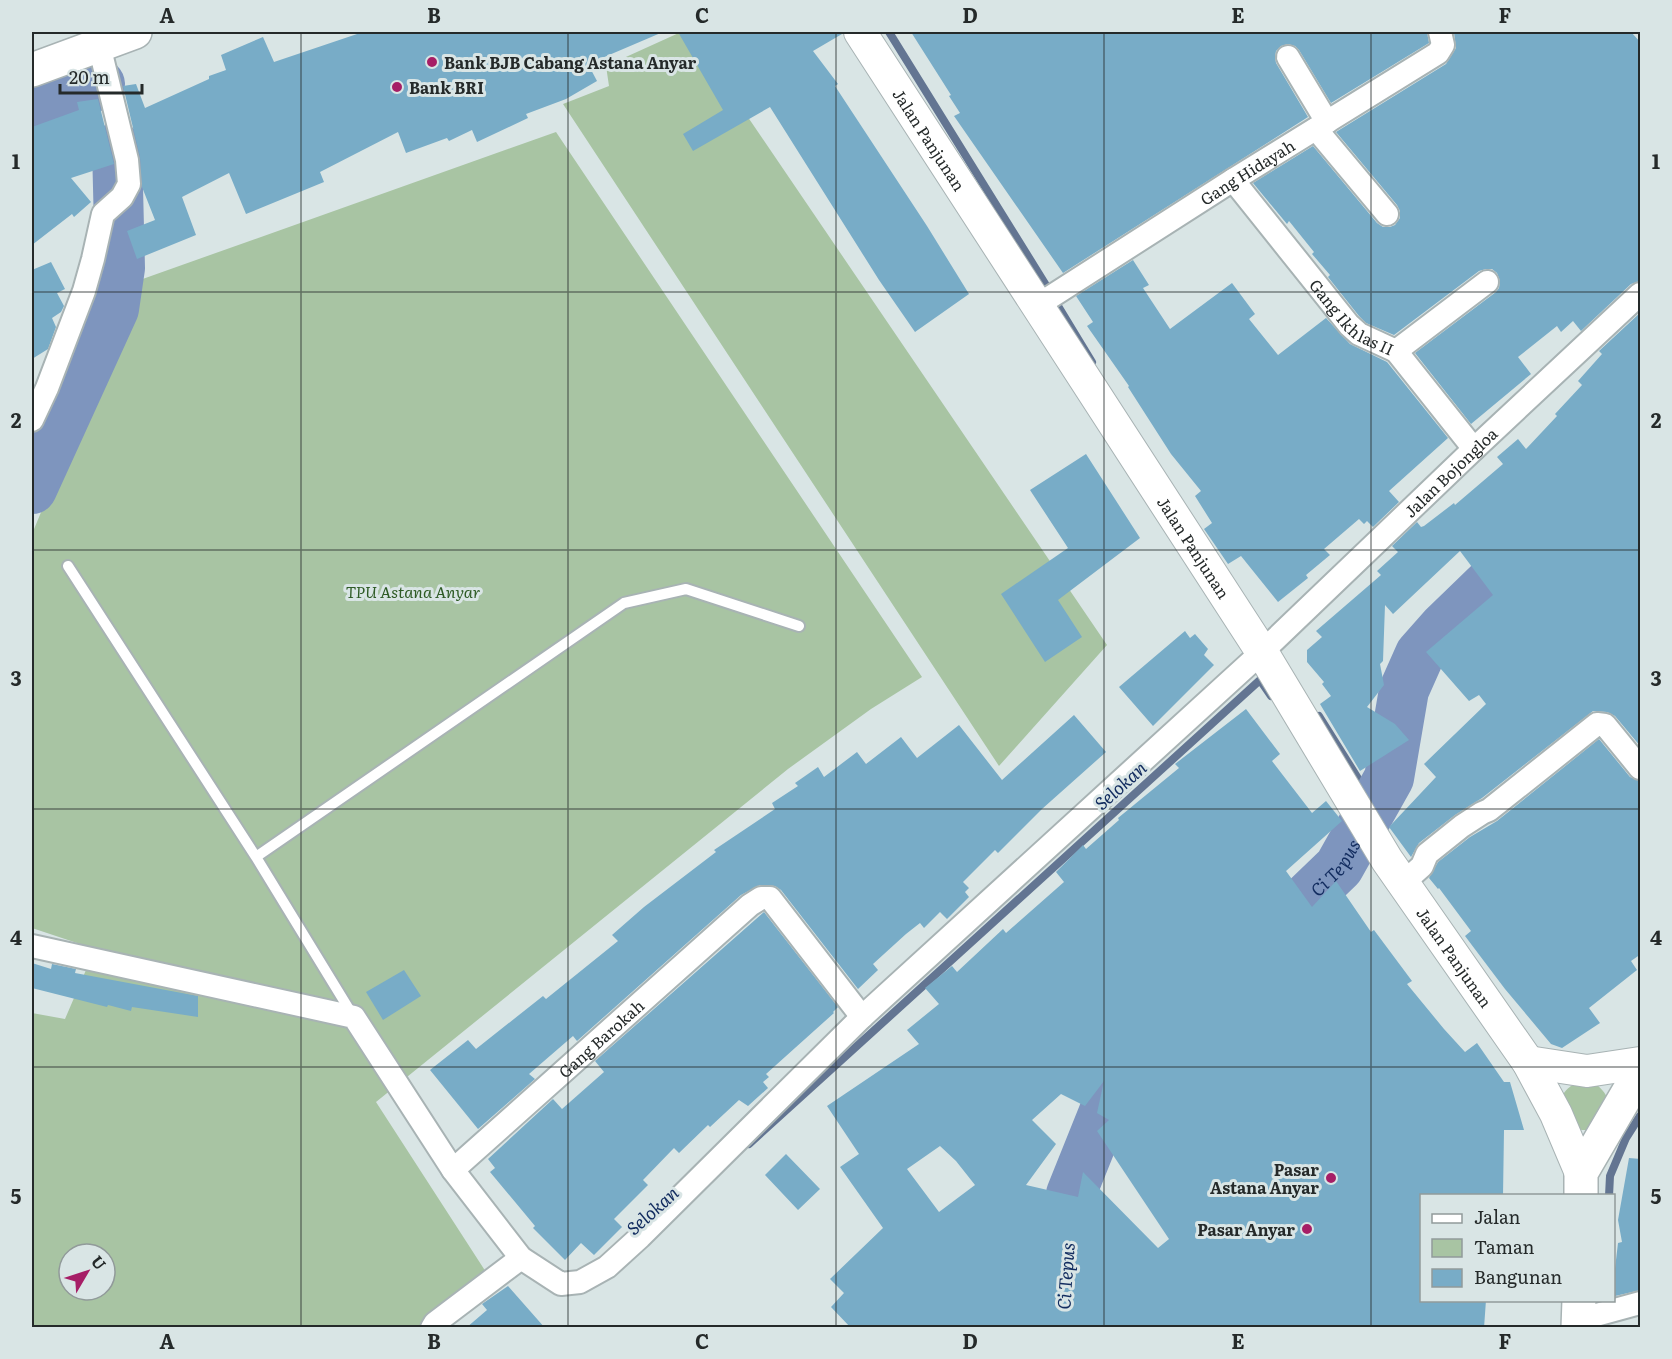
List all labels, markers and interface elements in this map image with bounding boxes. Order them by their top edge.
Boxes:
text: A [159,0,175,29]
text: B [427,0,441,29]
text: C [695,0,709,29]
text: D [962,0,978,29]
text: E [1231,0,1245,29]
text: F [1499,0,1512,29]
place label: Bank BJB Cabang Astana Anyar [444,50,696,74]
marker: Bank BJB Cabang Astana Anyar [425,55,439,69]
scale bar [60,57,142,95]
text: 20 m [69,63,110,90]
place label: Bank BRI [409,75,484,99]
marker: Bank BRI [390,80,404,94]
street label: Jalan Panjunan [888,84,972,196]
street label: Gang Hidayah [1195,133,1299,210]
text: 1 [12,145,20,175]
text: 1 [1652,145,1660,175]
street label: Gang Ikhlas II [1304,273,1398,361]
text: 2 [11,404,22,434]
text: 2 [1651,404,1662,434]
street label: Jalan Bojongloa [1398,421,1503,522]
street label: Jalan Panjunan [1152,491,1236,603]
park label: TPU Astana Anyar [346,579,480,603]
text: 3 [10,662,22,692]
text: 3 [1650,662,1662,692]
water label: Selokan [1088,754,1152,816]
water label: Ci Tepus [1303,834,1366,902]
street label: Jalan Panjunan [1411,902,1499,1013]
text: 4 [10,921,22,951]
text: 4 [1650,921,1662,951]
street label: Gang Barokah [553,993,649,1083]
place label: Pasar Astana Anyar [1210,1157,1319,1199]
marker: Pasar Astana Anyar [1324,1171,1338,1185]
water label: Selokan [620,1179,684,1241]
text: 5 [11,1180,22,1210]
text: 5 [1651,1180,1662,1210]
legend [1420,1194,1615,1302]
text: Jalan [1474,1203,1521,1230]
place label: Pasar Anyar [1197,1217,1295,1241]
marker: Pasar Anyar [1300,1222,1314,1236]
text: Taman [1474,1233,1535,1260]
water label: Ci Tepus [1049,1241,1081,1310]
north arrow [57,1242,117,1302]
text: U [86,1249,113,1275]
text: Bangunan [1474,1263,1562,1290]
text: A [159,1325,175,1355]
text: B [427,1325,441,1355]
text: C [695,1325,709,1355]
text: D [962,1325,978,1355]
text: E [1231,1325,1245,1355]
text: F [1499,1325,1512,1355]

